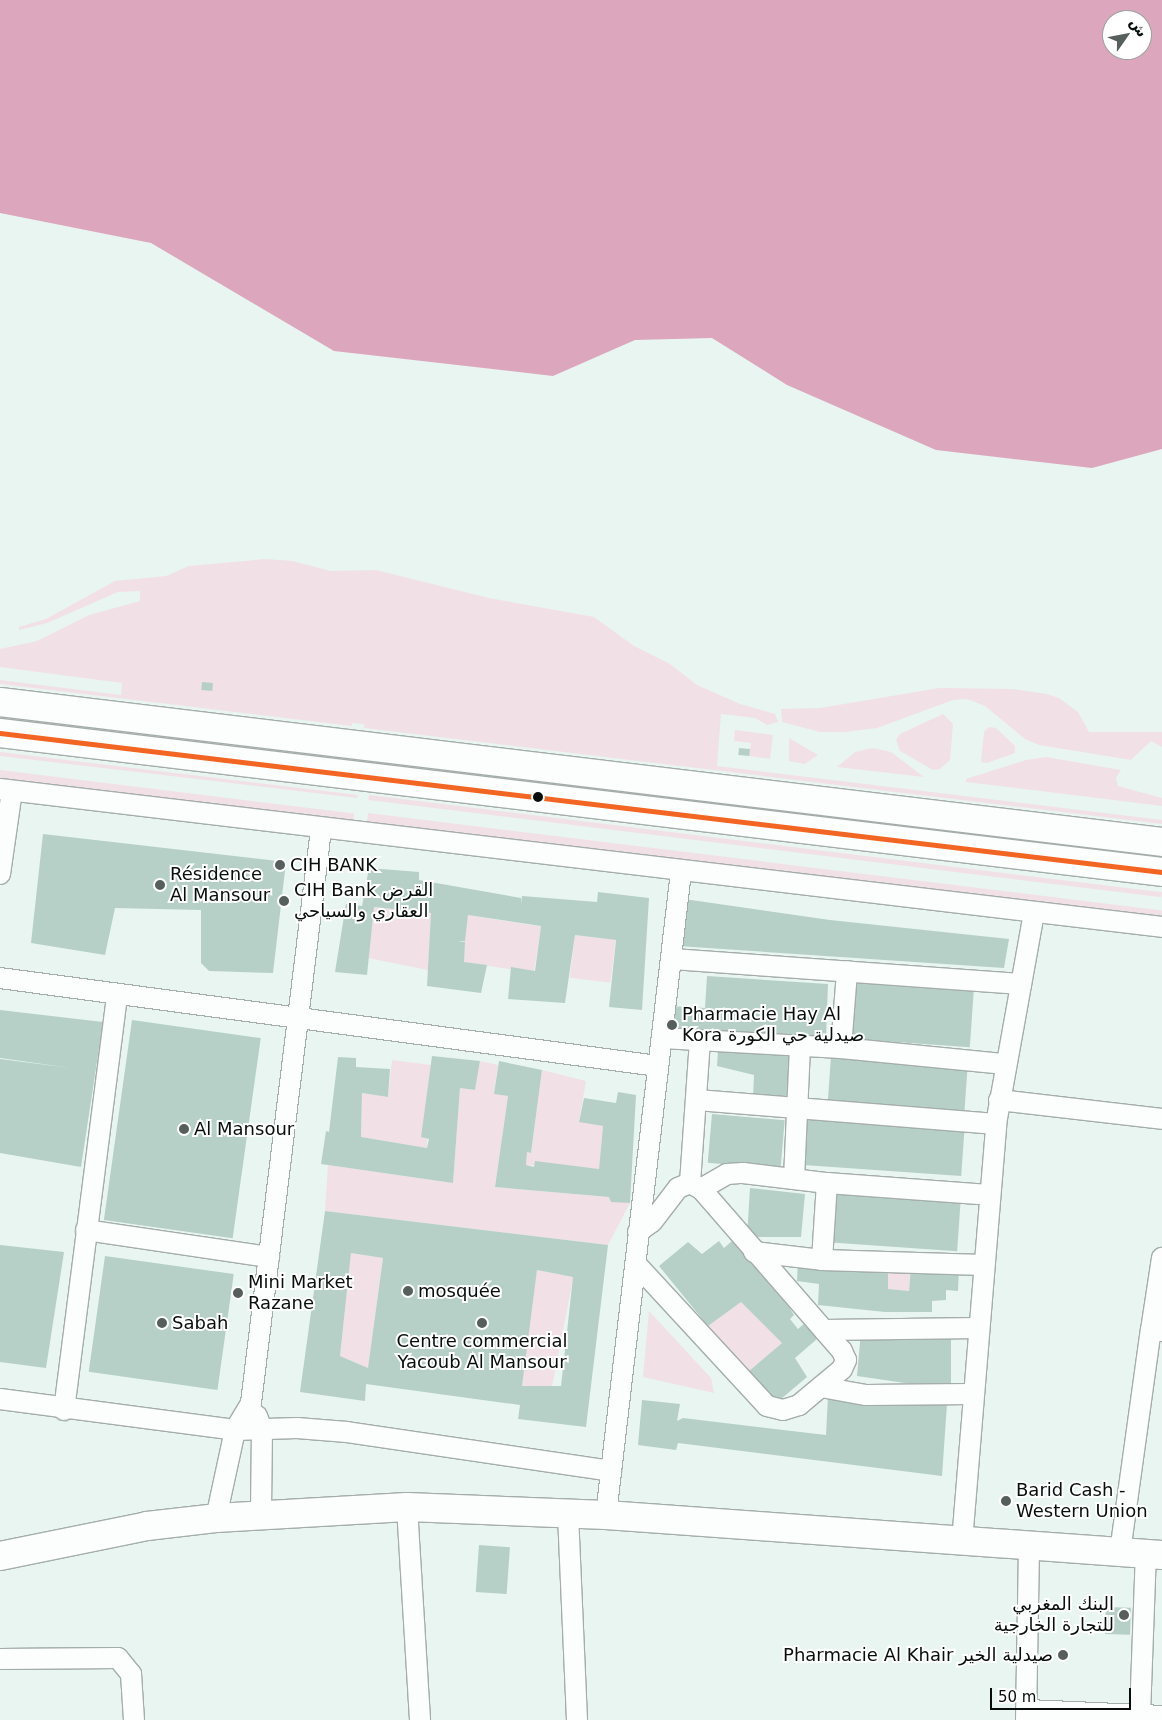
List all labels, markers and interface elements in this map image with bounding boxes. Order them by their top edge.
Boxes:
north arrow [1102,10,1152,60]
text: ش [1127,15,1151,40]
unlabelled marker [533,792,543,802]
place label: CIH BANK [290,854,377,876]
marker: CIH BANK [274,859,286,871]
place label: Résidence Al Mansour [170,864,270,906]
marker: Résidence Al Mansour [154,879,166,891]
place label: CIH Bank القرض العقاري والسياحي [294,880,433,922]
marker: CIH Bank القرض العقاري والسياحي [278,895,290,907]
place label: Pharmacie Hay Al Kora صيدلية حي الكورة [682,1004,864,1046]
marker: Pharmacie Hay Al Kora صيدلية حي الكورة [666,1019,678,1031]
place label: Al Mansour [194,1118,294,1140]
marker: Al Mansour [178,1123,190,1135]
place label: Mini Market Razane [248,1272,353,1315]
place label: mosquée [418,1280,501,1302]
marker: mosquée [402,1285,414,1297]
marker: Mini Market Razane [232,1287,244,1299]
place label: Sabah [172,1312,228,1334]
marker: Sabah [156,1317,168,1329]
marker: Centre commercial Yacoub Al Mansour [476,1317,488,1329]
place label: Centre commercial Yacoub Al Mansour [397,1331,567,1374]
place label: Barid Cash - Western Union [1016,1480,1148,1522]
marker: Barid Cash - Western Union [1000,1495,1012,1507]
place label: البنك المغربي للتجارة الخارجية [994,1594,1114,1636]
marker: البنك المغربي للتجارة الخارجية [1118,1609,1130,1621]
place label: Pharmacie Al Khair صيدلية الخير [783,1644,1053,1666]
marker: Pharmacie Al Khair صيدلية الخير [1057,1649,1069,1661]
scale bar [992,1678,1133,1710]
text: 50 m [998,1688,1036,1706]

